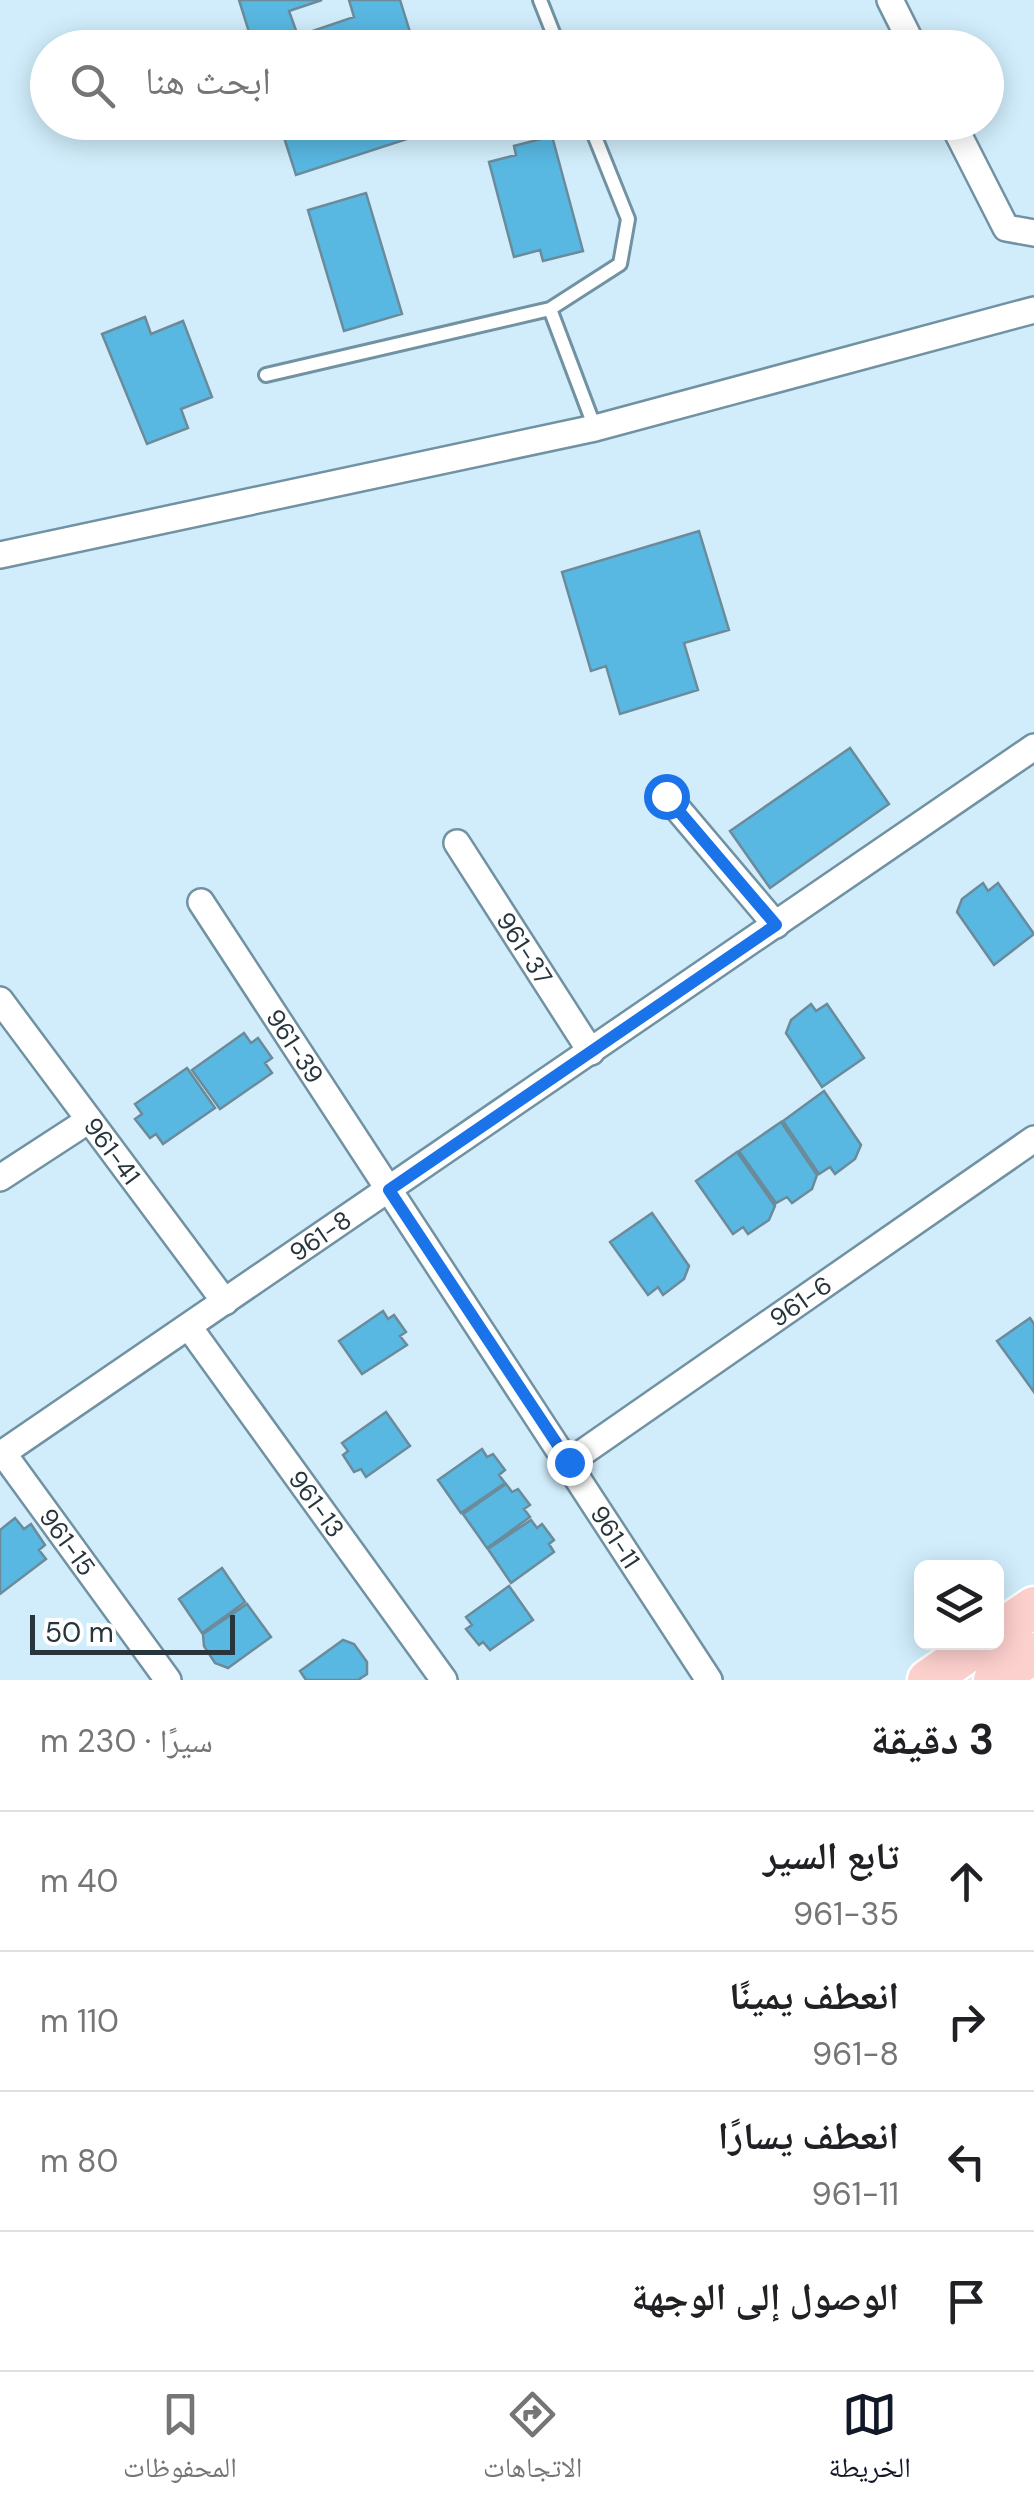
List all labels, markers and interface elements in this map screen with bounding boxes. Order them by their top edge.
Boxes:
search box [30,30,1004,140]
text: ابحث هنا [145,56,271,106]
icon: search [65,58,120,113]
route start [644,774,690,820]
street label: 961-37 [488,906,560,991]
street label: 961-39 [258,1003,331,1090]
street label: 961-41 [76,1111,148,1191]
street label: 961-8 [283,1203,358,1269]
street label: 961-6 [763,1268,838,1335]
route end [547,1440,593,1486]
street label: 961-13 [281,1464,352,1544]
street label: 961-11 [582,1499,648,1575]
street label: 961-15 [32,1502,103,1583]
map controls [914,1560,1004,1650]
button: layers [914,1560,1004,1650]
scale bar [30,1610,235,1654]
text: 50 m [45,1614,114,1651]
text: 3 دقيقة [871,1712,994,1767]
text: سيرًا · 230 m [40,1720,213,1762]
text: تابع السير [763,1831,899,1881]
icon: ahead [939,1854,994,1909]
text: 40 m [40,1860,118,1902]
text: 961-35 [793,1893,899,1935]
text: انعطف يمينًا [729,1971,899,2021]
icon: right [939,1994,994,2049]
text: 110 m [40,2000,119,2042]
text: 961-8 [812,2033,899,2075]
text: انعطف يسارًا [718,2111,899,2161]
icon: left [939,2134,994,2189]
text: 80 m [40,2140,118,2182]
text: 961-11 [812,2173,899,2215]
text: الوصول إلى الوجهة [631,2272,899,2322]
icon: arrive [939,2274,994,2329]
tab: المحفوظات [123,2387,237,2495]
tab: الاتجاهات [483,2387,582,2495]
tab: الخريطة [829,2387,911,2495]

